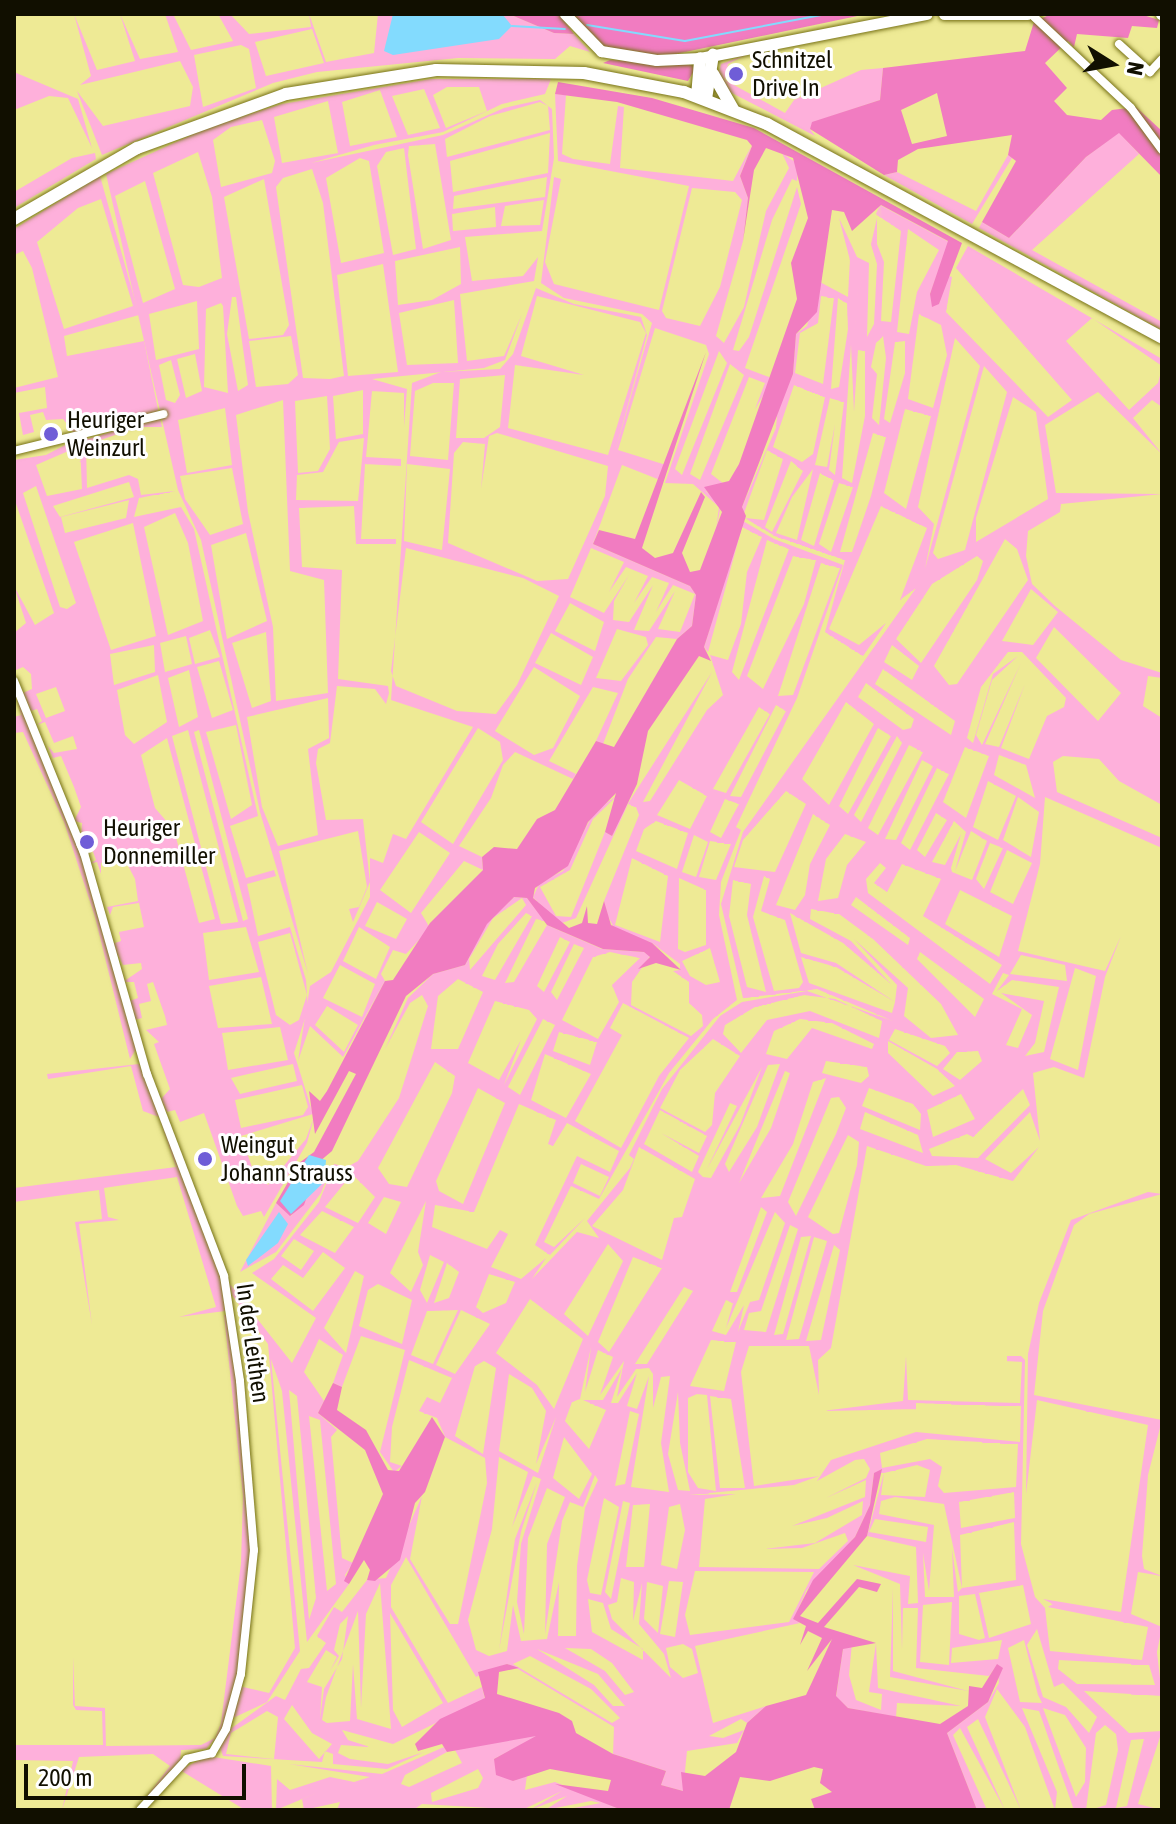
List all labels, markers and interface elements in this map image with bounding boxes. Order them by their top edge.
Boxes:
north arrow [1072,24,1152,104]
place label: Schnitzel Drive In [752,46,832,102]
text: N [1122,60,1150,77]
marker: Schnitzel Drive In [727,65,745,83]
place label: Heuriger Weinzurl [67,406,145,462]
marker: Heuriger Weinzurl [42,425,60,443]
place label: Heuriger Donnemiller [103,814,215,870]
marker: Heuriger Donnemiller [78,833,96,851]
place label: Weingut Johann Strauss [221,1131,353,1187]
marker: Weingut Johann Strauss [196,1150,214,1168]
street label: In der Leithen [230,1281,276,1405]
scale bar [28,1748,250,1798]
text: 200 m [38,1764,92,1791]

